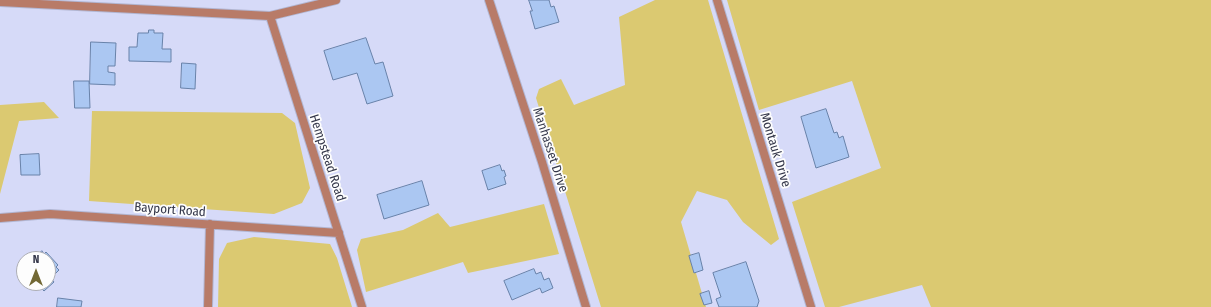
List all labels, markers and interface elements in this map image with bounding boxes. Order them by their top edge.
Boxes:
street label: Manhasset Drive [529,106,571,194]
street label: Montauk Drive [756,111,794,189]
street label: Hempstead Road [306,113,348,203]
street label: Bayport Road [134,200,206,220]
north arrow [16,251,56,291]
text: N [33,253,39,266]

